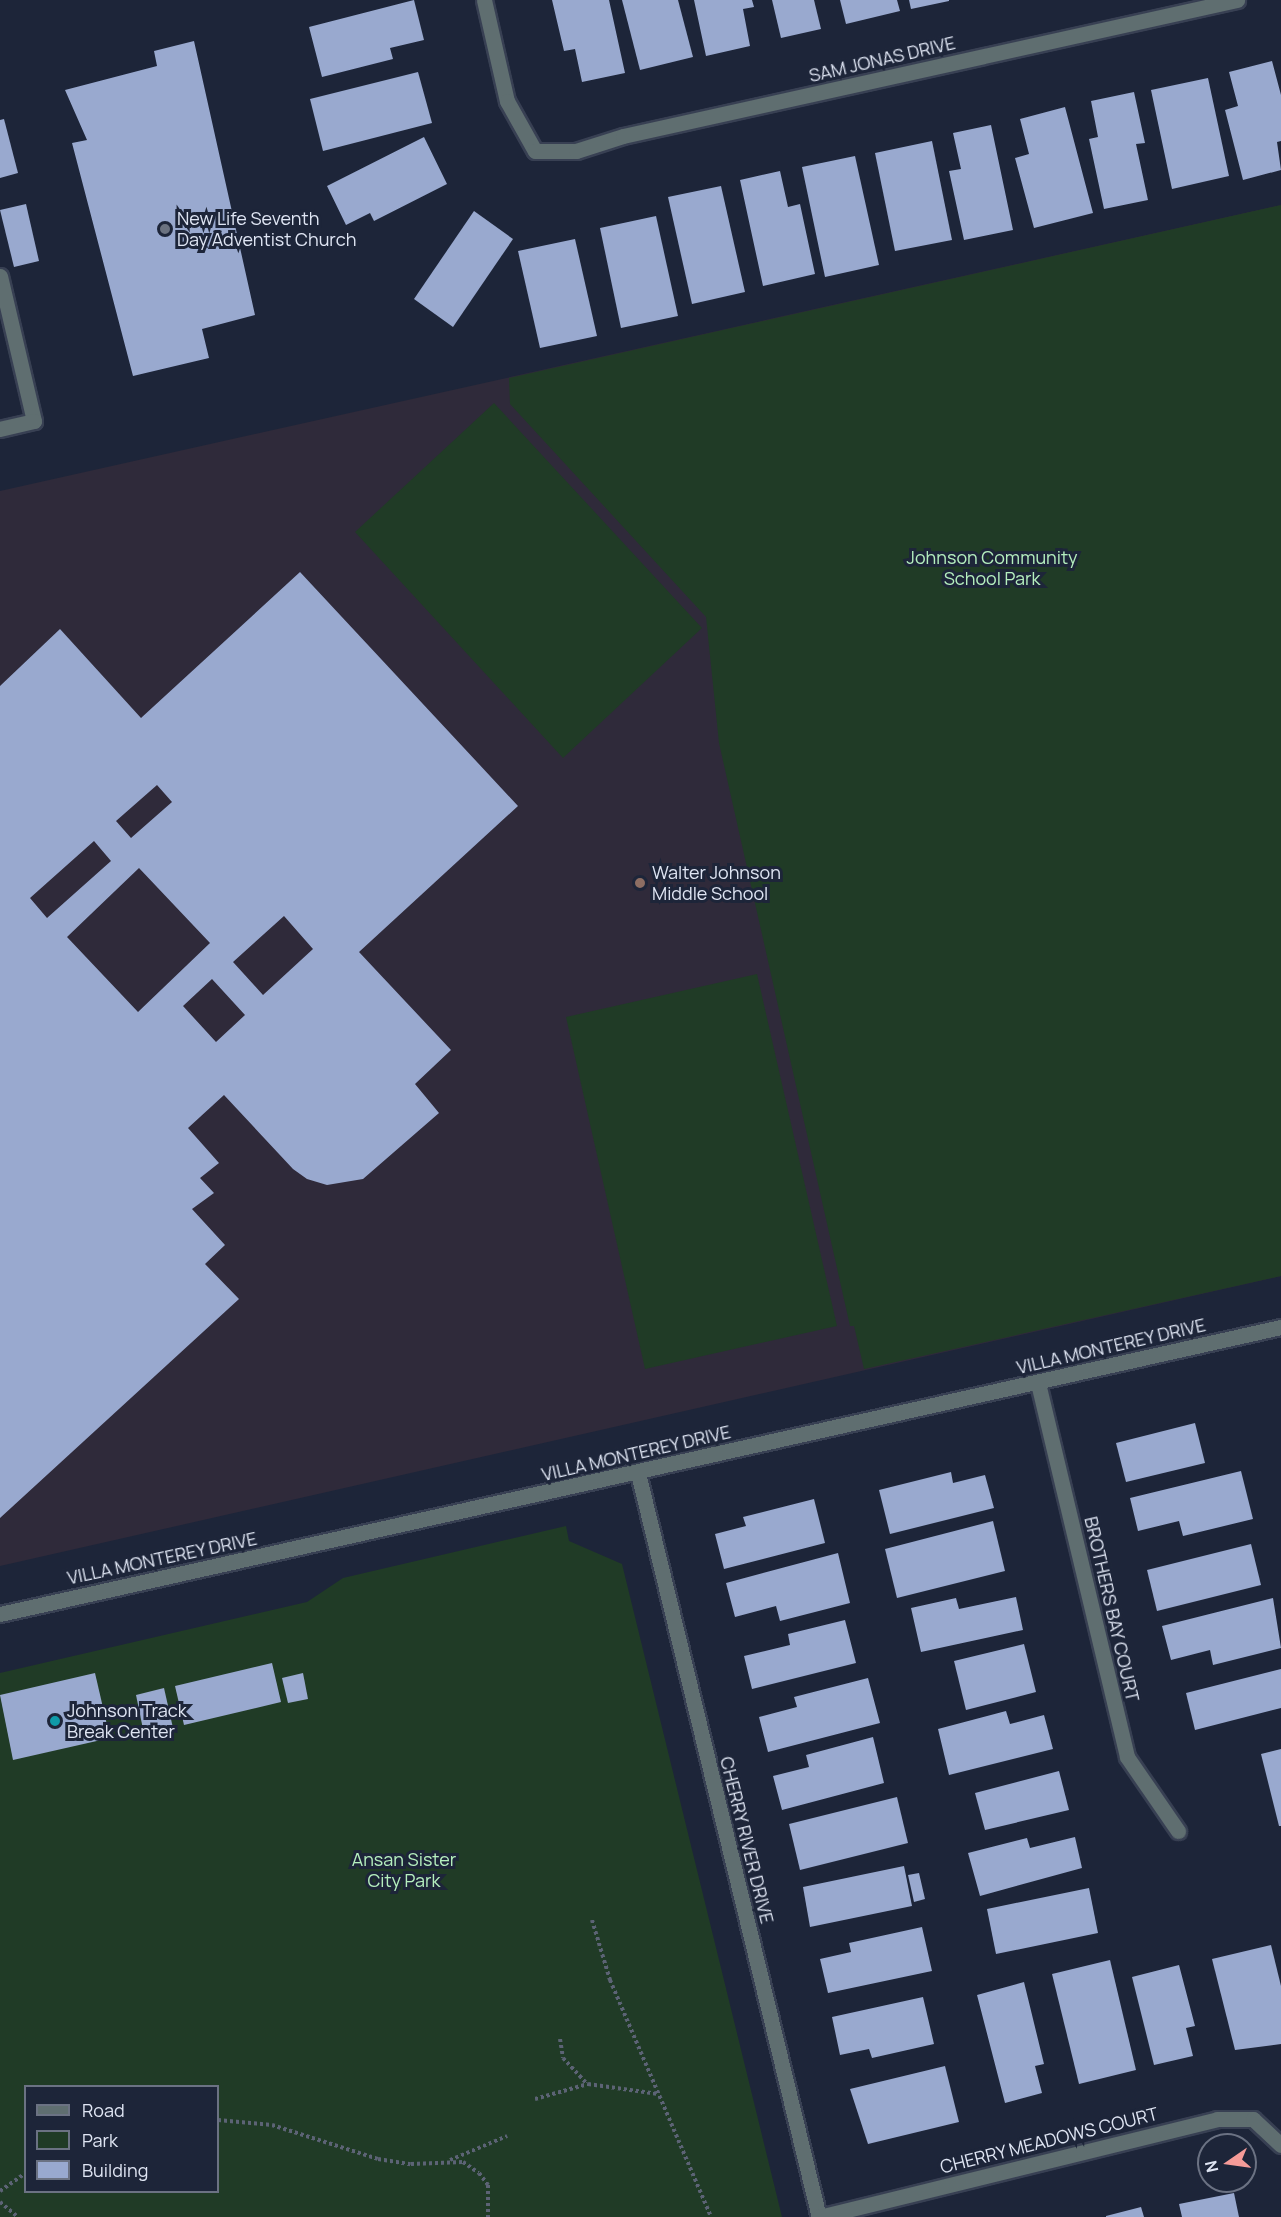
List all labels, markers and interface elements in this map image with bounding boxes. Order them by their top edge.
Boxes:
street label: SAM JONAS DRIVE [807,32,957,86]
place label: New Life Seventh Day Adventist Church [177,208,356,250]
marker: New Life Seventh Day Adventist Church [158,222,172,236]
park label: Johnson Community School Park [907,547,1077,590]
place label: Walter Johnson Middle School [652,862,781,904]
marker: Walter Johnson Middle School [633,876,647,890]
street label: VILLA MONTEREY DRIVE [1014,1314,1208,1378]
street label: VILLA MONTEREY DRIVE [539,1421,733,1485]
street label: BROTHERS BAY COURT [1080,1514,1144,1704]
street label: VILLA MONTEREY DRIVE [65,1527,259,1589]
place label: Johnson Track Break Center [67,1700,187,1742]
marker: Johnson Track Break Center [48,1714,62,1728]
street label: CHERRY RIVER DRIVE [716,1754,778,1926]
park label: Ansan Sister City Park [352,1849,456,1892]
legend [24,2085,219,2193]
text: Road [82,2098,125,2122]
street label: CHERRY MEADOWS COURT [937,2102,1161,2178]
text: Park [82,2128,118,2152]
north arrow [1197,2133,1257,2193]
text: Building [82,2158,148,2182]
text: N [1199,2159,1223,2175]

